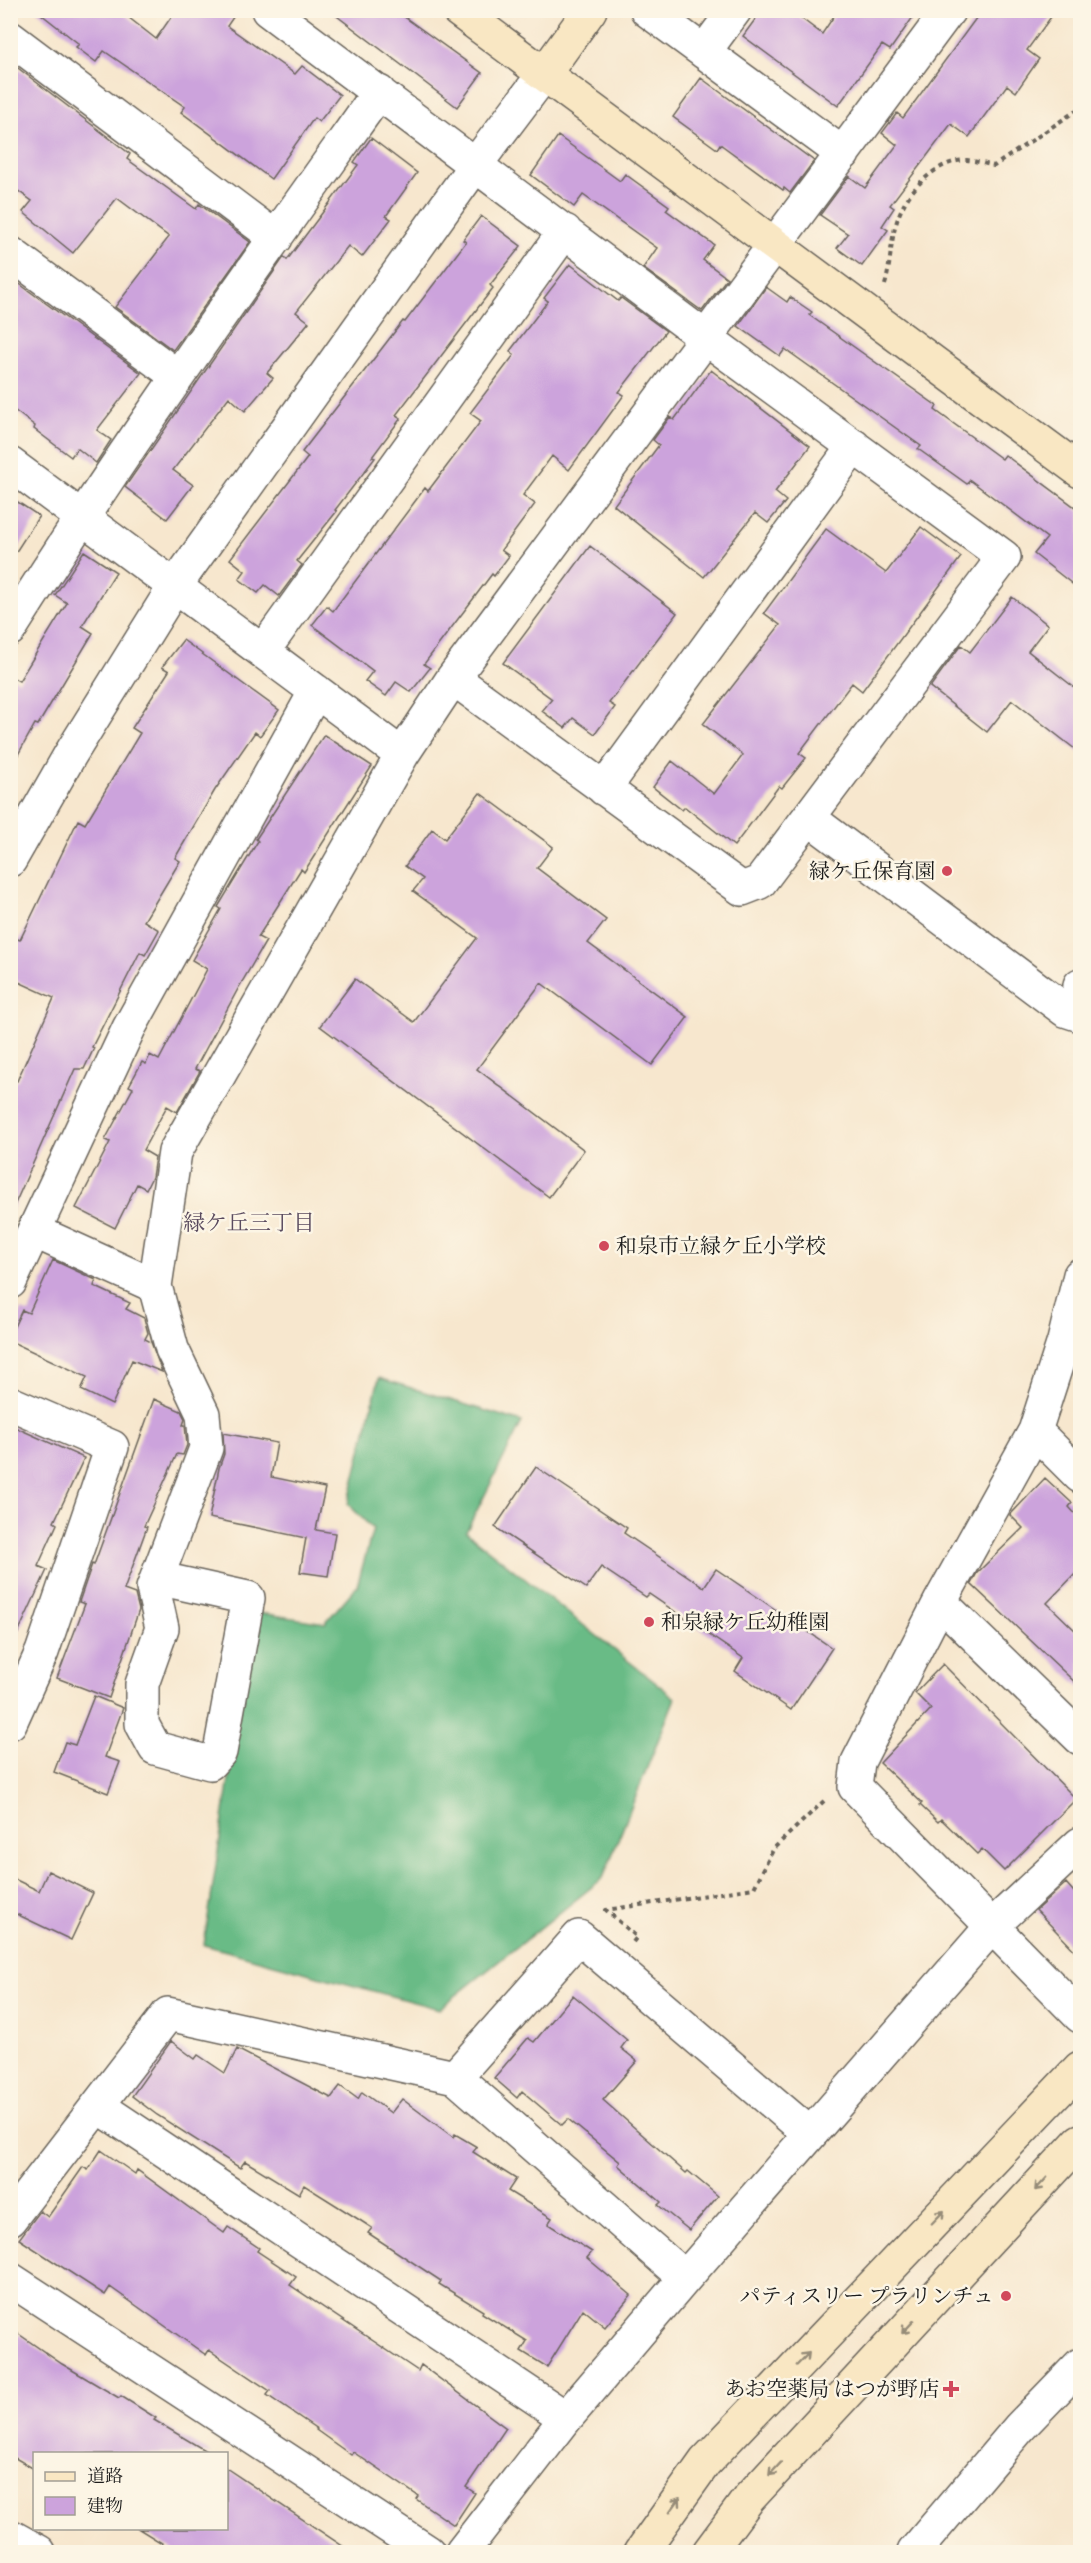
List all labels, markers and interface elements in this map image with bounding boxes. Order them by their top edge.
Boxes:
place label: 緑ケ丘保育園 [809,855,935,886]
marker: 緑ケ丘保育園 [940,864,954,878]
district label: 緑ケ丘三丁目 [183,1206,315,1238]
place label: 和泉市立緑ケ丘小学校 [616,1230,826,1261]
marker: 和泉市立緑ケ丘小学校 [597,1239,611,1253]
place label: 和泉緑ケ丘幼稚園 [661,1606,829,1637]
marker: 和泉緑ケ丘幼稚園 [642,1615,656,1629]
one-way arrow [1034,2176,1048,2191]
one-way arrow [931,2210,945,2225]
place label: パティスリー プラリンチュ [740,2280,994,2311]
marker: パティスリー プラリンチュ [999,2289,1013,2303]
one-way arrow [901,2319,915,2334]
one-way arrow [796,2351,811,2366]
place label: あお空薬局 はつが野店 [724,2373,939,2404]
marker: あお空薬局 はつが野店 [944,2382,958,2396]
legend [33,2452,228,2530]
text: 道路 [87,2462,123,2489]
one-way arrow [768,2462,782,2477]
text: 建物 [87,2492,123,2519]
one-way arrow [669,2497,681,2513]

